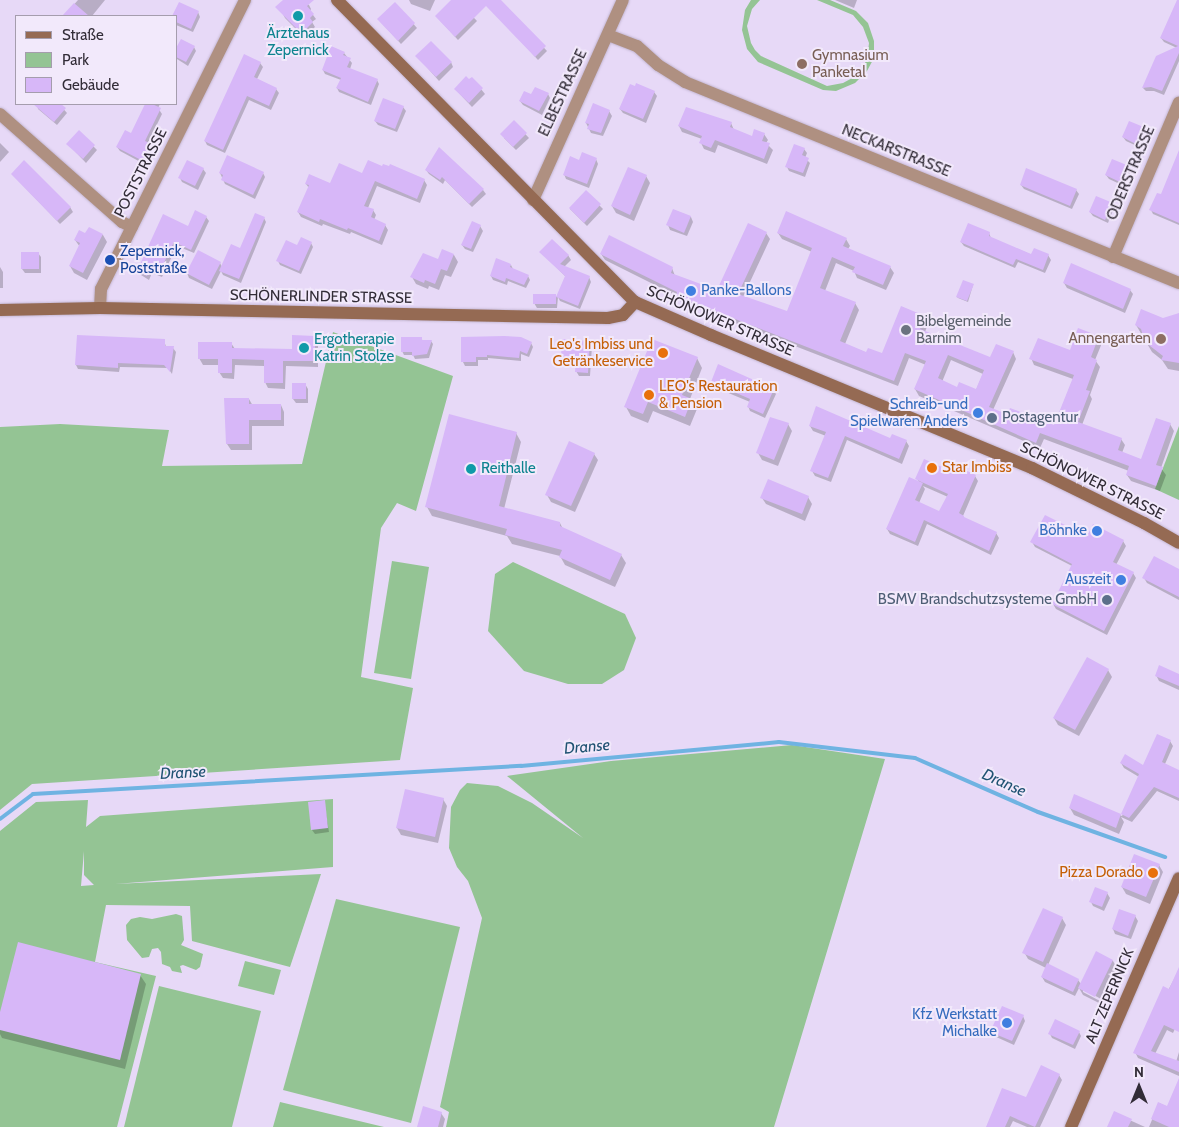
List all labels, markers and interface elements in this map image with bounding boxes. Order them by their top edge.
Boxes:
marker: Ärztehaus Zepernick [292,10,304,22]
legend [15,15,178,105]
place label: Ärztehaus Zepernick [266,24,330,59]
text: Straße [62,26,104,44]
place label: Gymnasium Panketal [812,46,889,81]
street label: ELBESTRASSE [535,47,591,139]
text: Park [62,51,89,69]
marker: Gymnasium Panketal [796,58,808,70]
text: Gebäude [62,76,119,94]
street label: NECKARSTRASSE [839,121,953,181]
street label: ODERSTRASSE [1103,123,1159,223]
street label: POSTSTRASSE [111,125,171,221]
place label: Zepernick, Poststraße [120,242,187,277]
marker: Zepernick, Poststraße [104,254,116,266]
street label: SCHÖNOWER STRASSE [644,282,796,360]
place label: Panke-Ballons [701,282,791,300]
marker: Panke-Ballons [685,285,697,297]
street label: SCHÖNERLINDER STRASSE [230,286,412,308]
place label: Bibelgemeinde Barnim [916,312,1011,347]
marker: Bibelgemeinde Barnim [900,324,912,336]
place label: Ergotherapie Katrin Stolze [314,330,394,365]
place label: Annengarten [1068,330,1151,348]
marker: Annengarten [1155,333,1167,345]
place label: Leo's Imbiss und Getränkeservice [549,335,653,370]
marker: Ergotherapie Katrin Stolze [298,342,310,354]
marker: Leo's Imbiss und Getränkeservice [657,347,669,359]
place label: LEO's Restauration & Pension [659,377,778,412]
marker: LEO's Restauration & Pension [643,389,655,401]
place label: Schreib-und Spielwaren Anders [850,395,968,430]
marker: Schreib-und Spielwaren Anders [972,407,984,419]
place label: Postagentur [1002,409,1078,427]
marker: Postagentur [986,412,998,424]
street label: SCHÖNOWER STRASSE [1017,438,1167,524]
place label: Star Imbiss [942,459,1012,477]
place label: Reithalle [481,460,536,478]
marker: Star Imbiss [926,462,938,474]
marker: Reithalle [465,463,477,475]
place label: Böhnke [1039,522,1087,540]
marker: Böhnke [1091,525,1103,537]
place label: Auszeit [1065,571,1111,589]
marker: Auszeit [1115,574,1127,586]
place label: BSMV Brandschutzsysteme GmbH [878,591,1097,609]
marker: BSMV Brandschutzsysteme GmbH [1101,594,1113,606]
water label: Dranse [563,735,611,759]
water label: Dranse [160,762,206,784]
water label: Dranse [979,765,1029,801]
place label: Pizza Dorado [1059,864,1143,882]
marker: Pizza Dorado [1147,867,1159,879]
street label: ALT ZEPERNICK [1082,946,1138,1046]
place label: Kfz Werkstatt Michalke [912,1005,997,1040]
marker: Kfz Werkstatt Michalke [1001,1017,1013,1029]
north arrow [1114,1062,1164,1112]
text: N [1134,1063,1144,1081]

